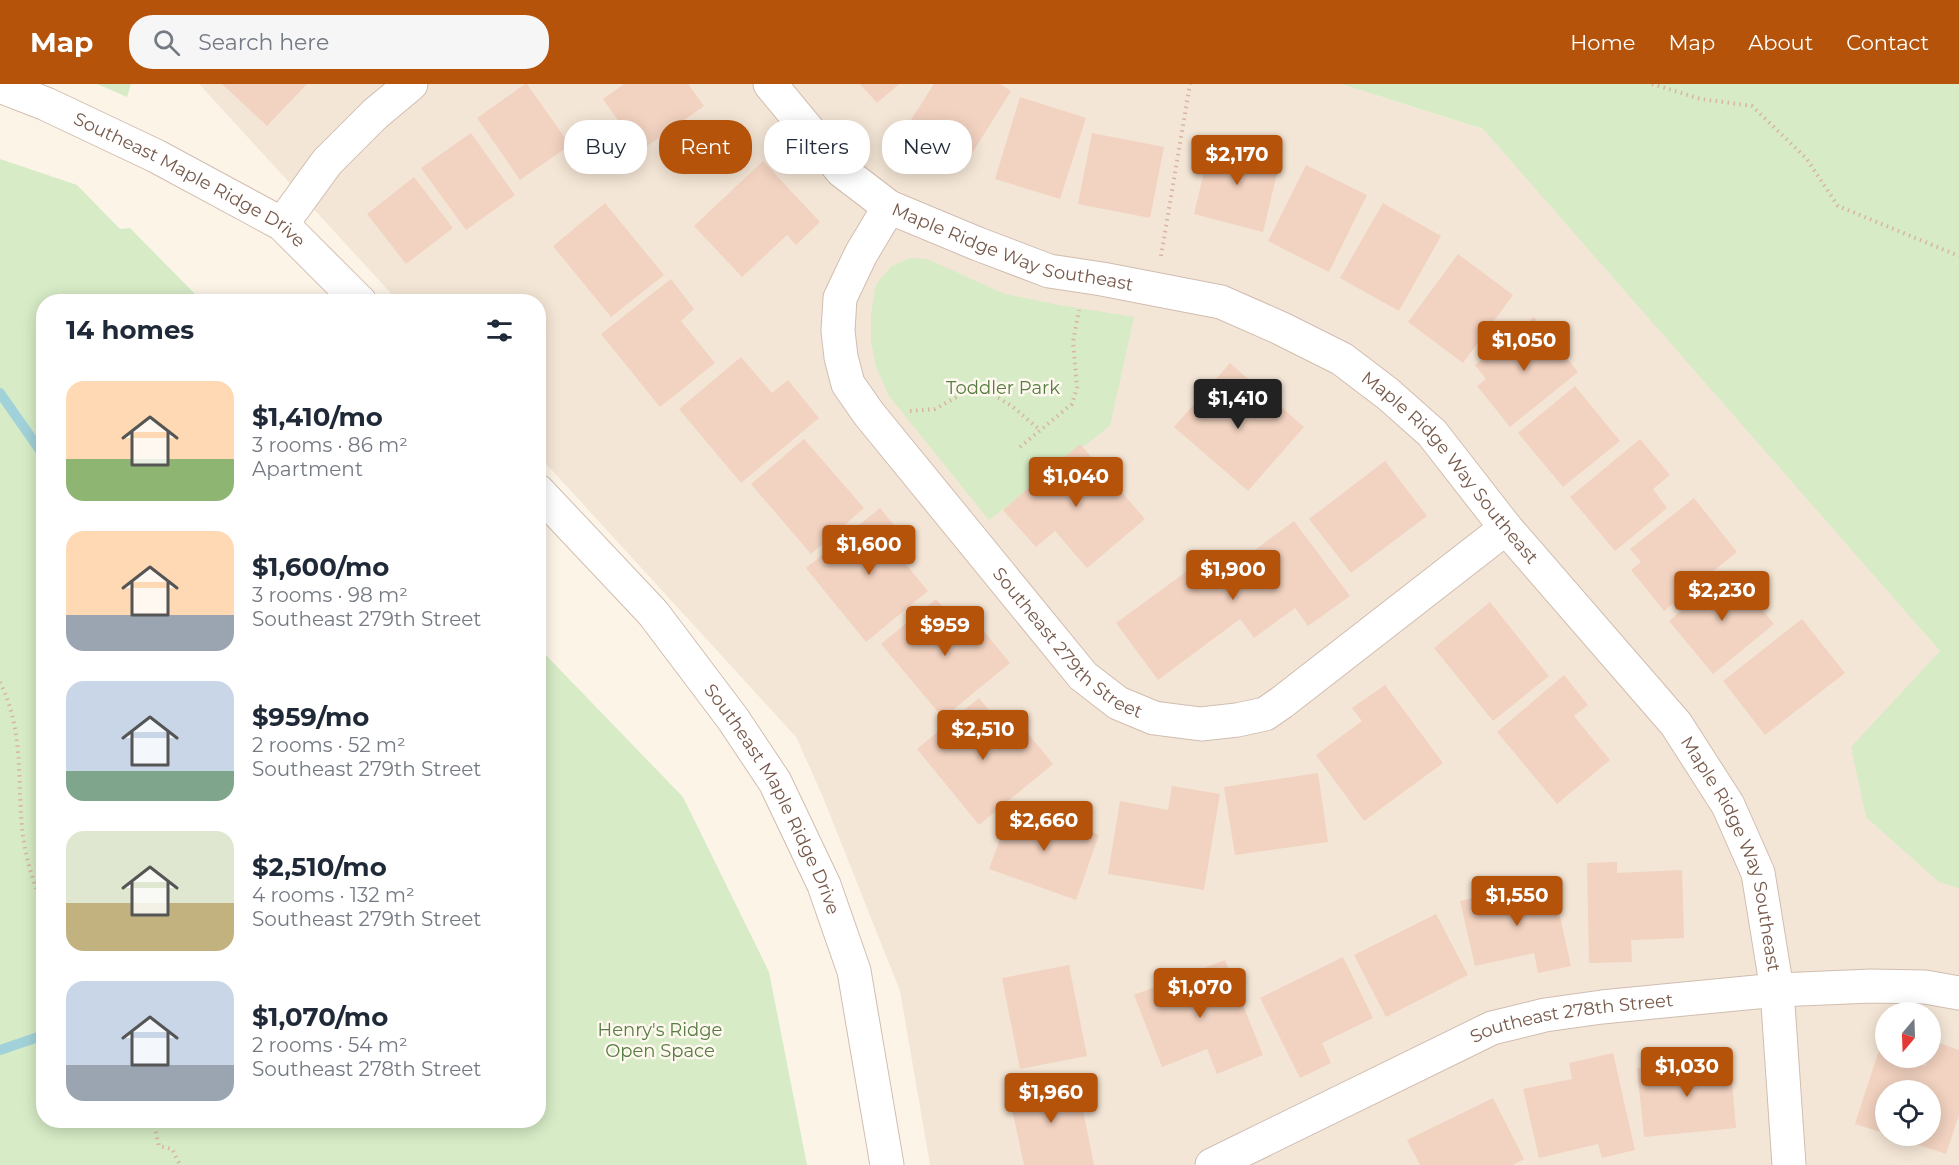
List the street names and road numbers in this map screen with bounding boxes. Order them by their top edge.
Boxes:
street label: Southeast Maple Ridge Drive [70,108,310,252]
street label: Maple Ridge Way Southeast [889,198,1135,296]
street label: Maple Ridge Way Southeast [1357,367,1543,568]
street label: Southeast 279th Street [988,563,1146,723]
street label: Southeast Maple Ridge Drive [699,679,845,918]
street label: Maple Ridge Way Southeast [1676,732,1785,973]
street label: Southeast 278th Street [1466,989,1674,1048]

